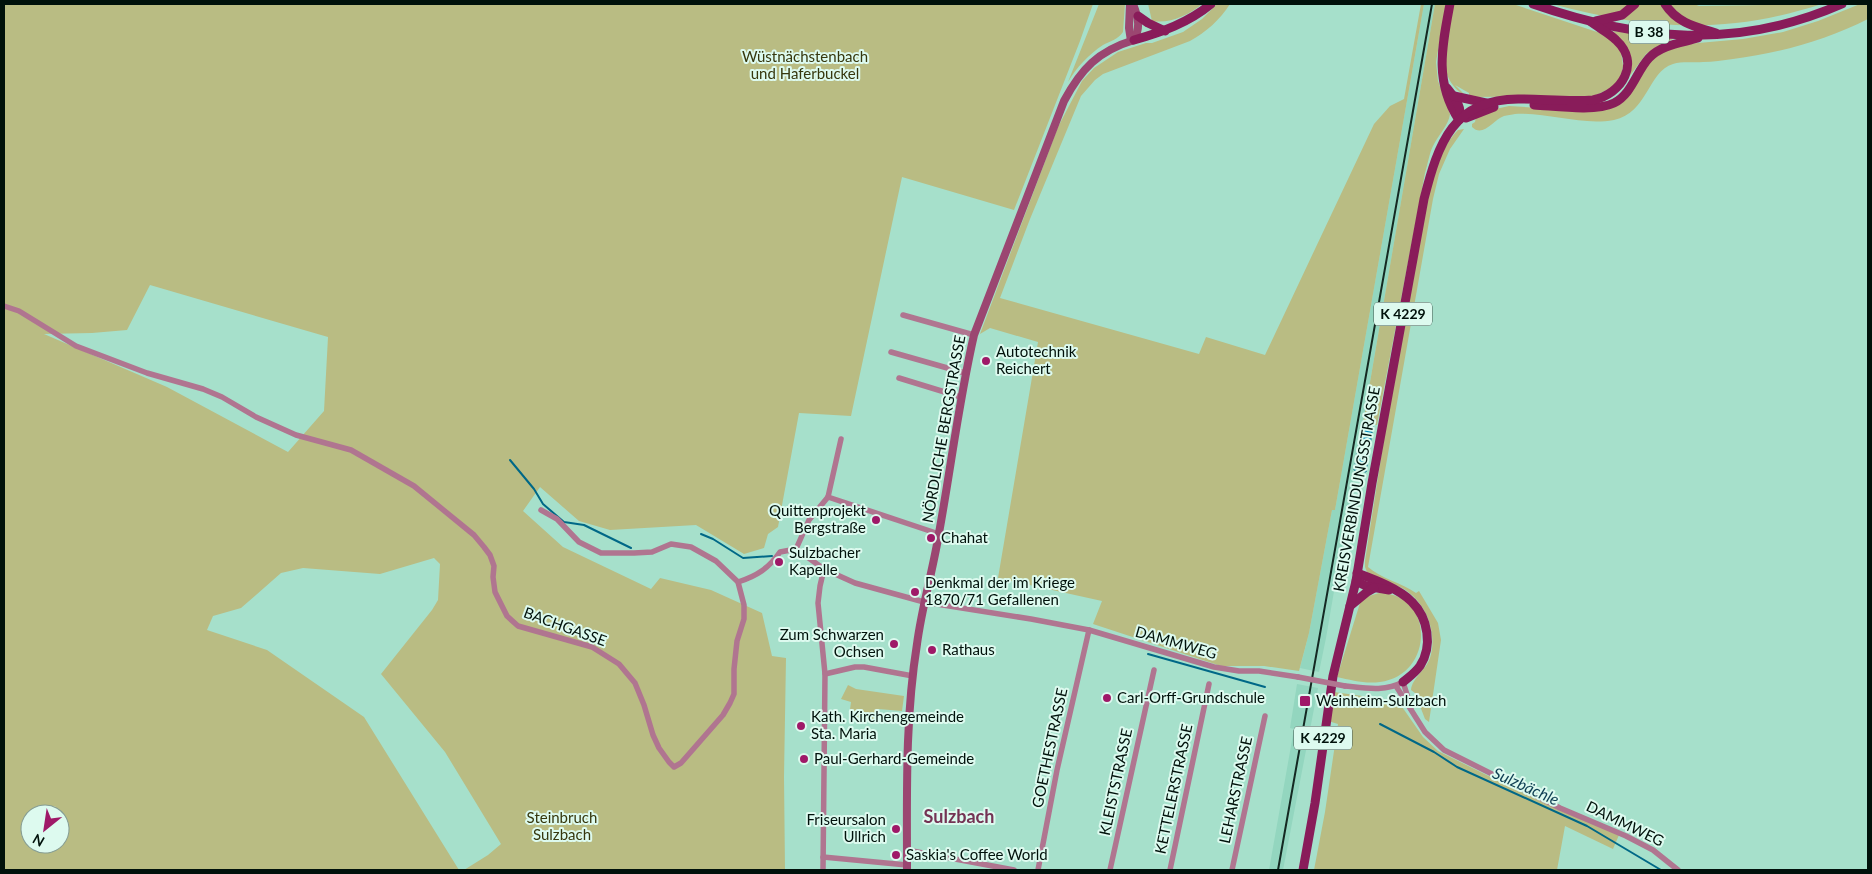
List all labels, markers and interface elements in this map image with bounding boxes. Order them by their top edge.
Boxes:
road number: B 38 [1629,21,1669,44]
park label: Wüstnächstenbach und Haferbuckel [742,47,868,82]
road number: K 4229 [1374,302,1432,326]
street label: NÖRDLICHE BERGSTRASSE [918,334,968,524]
place label: Autotechnik Reichert [996,342,1077,377]
marker: Autotechnik Reichert [980,355,992,367]
street label: KREISVERBINDUNGSSTRASSE [1329,385,1383,593]
place label: Quittenprojekt Bergstraße [769,501,867,536]
marker: Quittenprojekt Bergstraße [870,514,882,526]
place label: Chahat [941,528,989,546]
marker: Chahat [925,532,937,544]
place label: Sulzbacher Kapelle [789,543,861,578]
marker: Sulzbacher Kapelle [773,556,785,568]
place label: Denkmal der im Kriege 1870/71 Gefallenen [925,573,1075,608]
marker: Denkmal der im Kriege 1870/71 Gefallenen [909,586,921,598]
street label: BACHGASSE [521,603,609,649]
street label: DAMMWEG [1133,622,1219,662]
place label: Zum Schwarzen Ochsen [780,625,884,660]
marker: Zum Schwarzen Ochsen [888,638,900,650]
place label: Rathaus [942,640,995,658]
marker: Rathaus [926,644,938,656]
street label: GOETHESTRASSE [1028,686,1071,809]
place label: Carl-Orff-Grundschule [1117,688,1265,706]
place label: Weinheim-Sulzbach [1316,691,1446,709]
marker: Carl-Orff-Grundschule [1101,692,1113,704]
marker: Weinheim-Sulzbach [1298,694,1312,708]
place label: Kath. Kirchengemeinde Sta. Maria [811,707,964,742]
marker: Kath. Kirchengemeinde Sta. Maria [795,720,807,732]
street label: KETTELERSTRASSE [1150,722,1196,855]
road number: K 4229 [1294,726,1352,750]
street label: KLEISTSTRASSE [1095,727,1135,837]
street label: LEHARSTRASSE [1215,735,1255,845]
place label: Paul-Gerhard-Gemeinde [814,749,974,767]
marker: Paul-Gerhard-Gemeinde [798,753,810,765]
water label: Sulzbächle [1490,763,1563,809]
street label: DAMMWEG [1584,797,1667,850]
north arrow [20,804,70,854]
district label: Sulzbach [924,805,994,827]
park label: Steinbruch Sulzbach [527,808,597,843]
place label: Friseursalon Ullrich [807,810,886,845]
marker: Friseursalon Ullrich [890,823,902,835]
text: N [29,831,47,851]
place label: Saskia's Coffee World [906,845,1048,863]
marker: Saskia's Coffee World [890,849,902,861]

